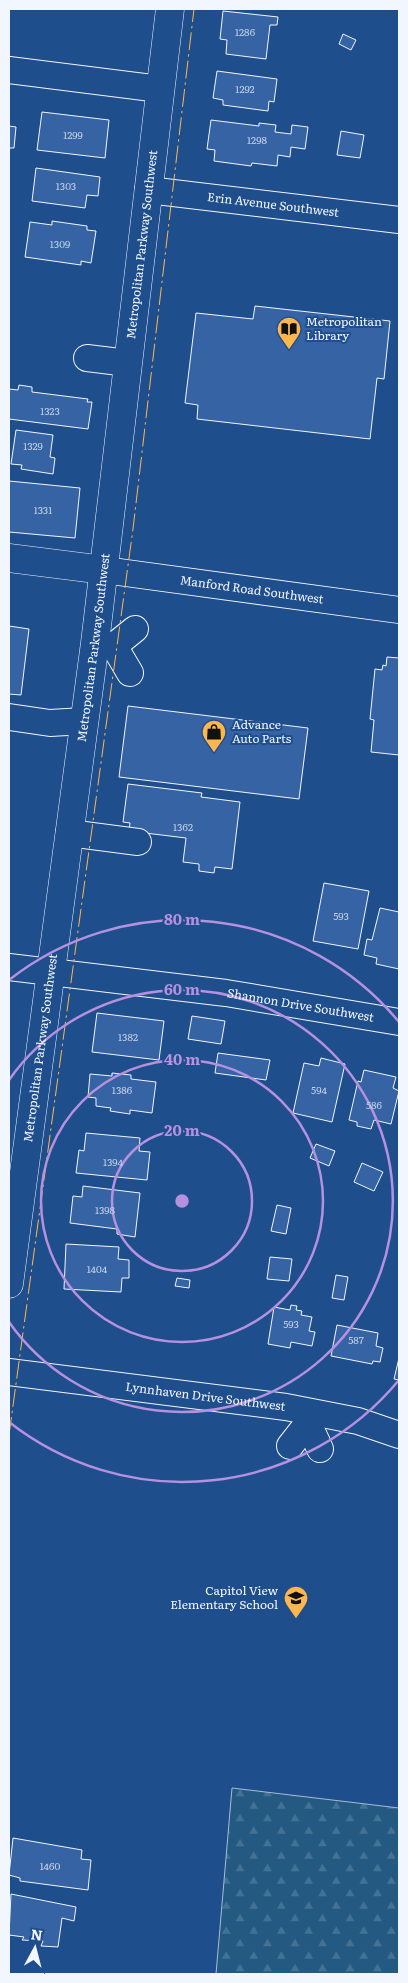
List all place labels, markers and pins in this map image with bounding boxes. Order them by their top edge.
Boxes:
place label: Metropolitan Library [306,312,382,344]
library icon: Metropolitan Library [276,316,302,350]
place label: Advance Auto Parts [232,715,292,747]
shop icon: Advance Auto Parts [201,719,227,753]
centre of rings [173,1192,191,1210]
place label: Capitol View Elementary School [170,1581,279,1613]
school or university icon: Capitol View Elementary School [283,1585,309,1619]

